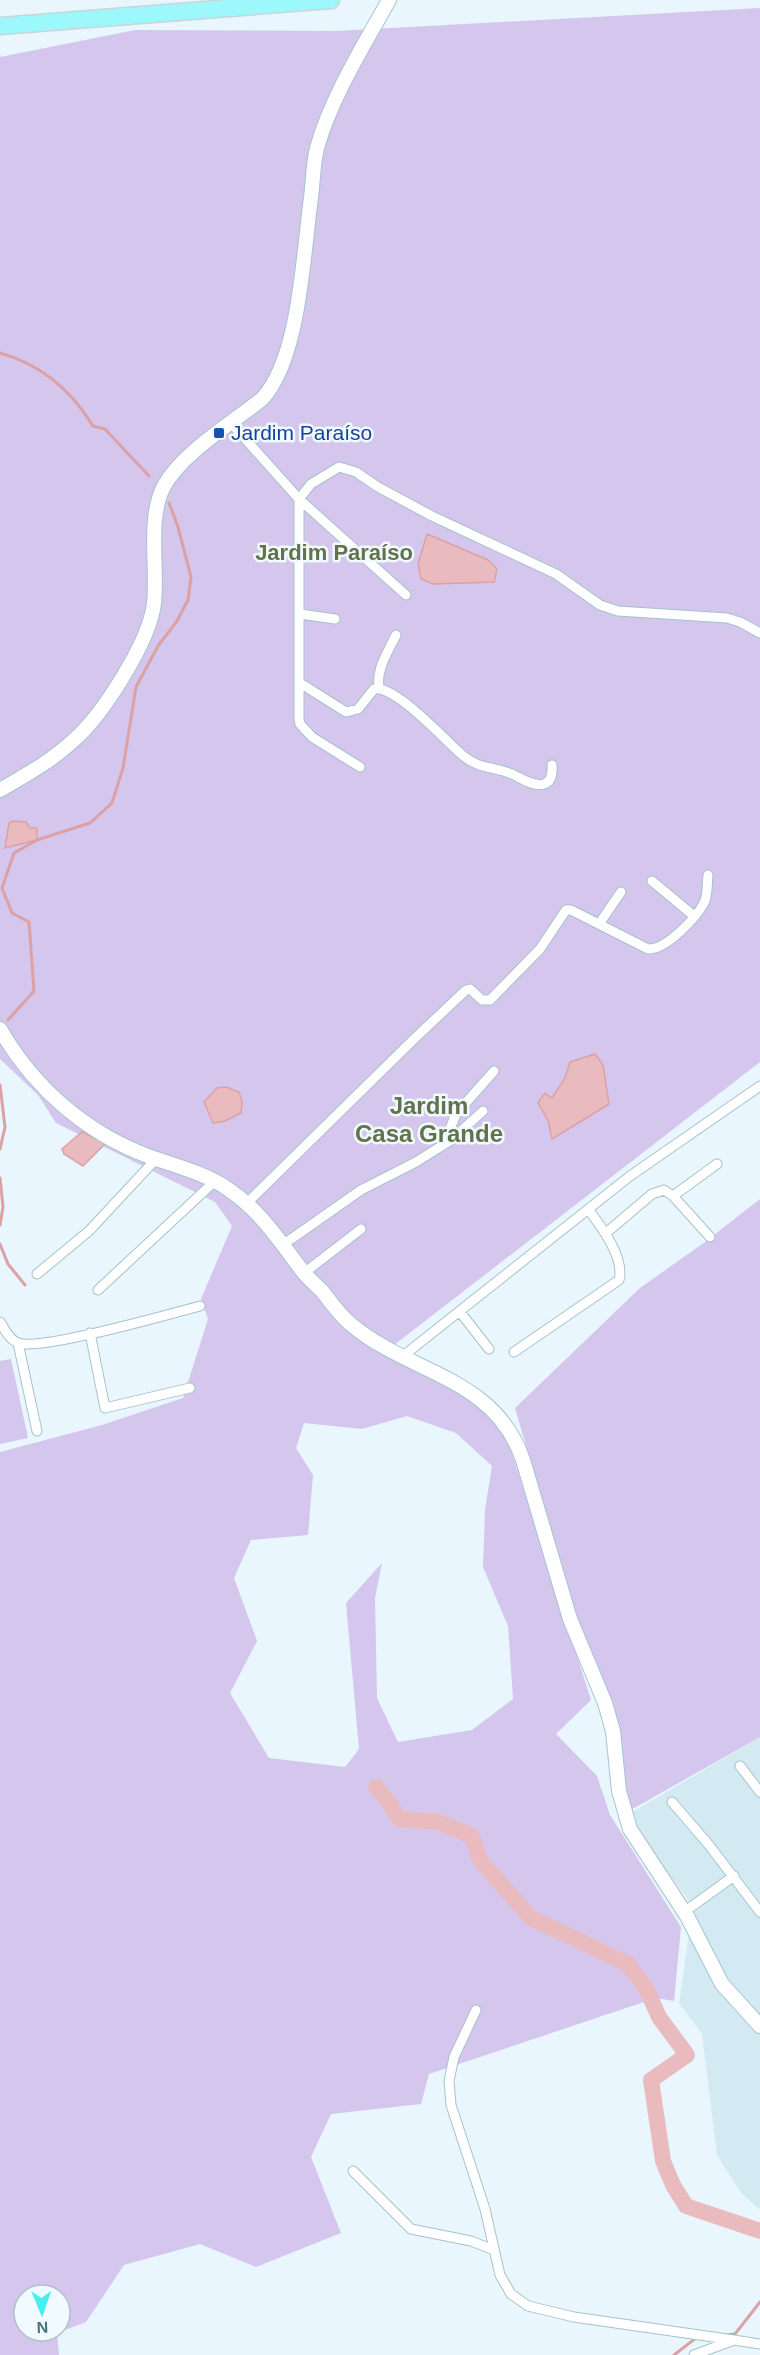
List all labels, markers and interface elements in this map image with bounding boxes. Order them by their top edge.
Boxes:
place label: Jardim Paraíso [231,421,372,444]
marker: Jardim Paraíso [212,426,226,440]
district label: Jardim Paraíso [255,540,413,565]
district label: Jardim Casa Grande [355,1092,503,1147]
north arrow [12,2283,72,2343]
text: N [36,2319,49,2336]

